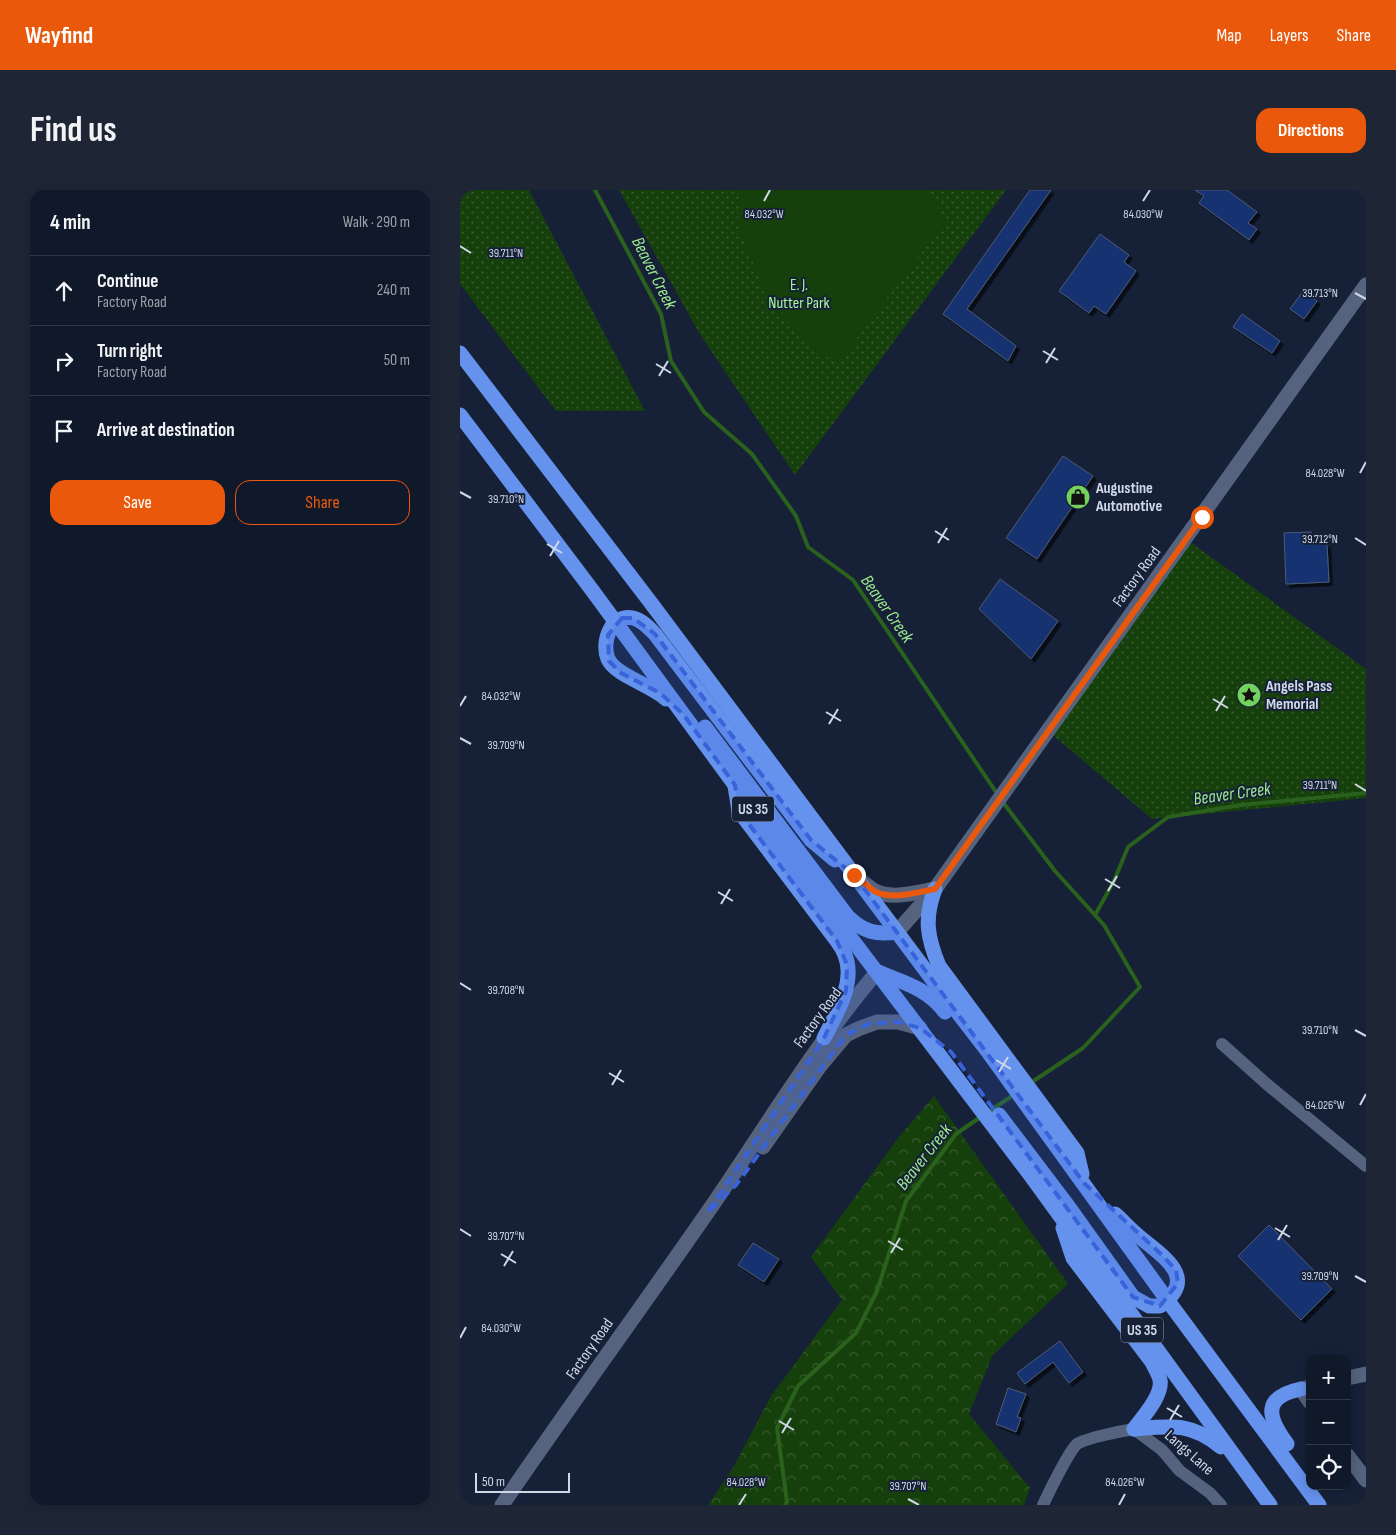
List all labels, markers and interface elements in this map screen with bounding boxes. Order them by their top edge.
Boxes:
text: Wayfind [25,21,93,50]
text: Map [1217,25,1242,46]
text: Layers [1270,25,1309,46]
text: Share [1337,25,1371,46]
button: Directions [1256,108,1366,153]
text: Find us [30,109,117,152]
text: 84.032°W [744,207,784,222]
text: 84.030°W [1123,207,1163,222]
text: 4 min [50,210,91,235]
text: Walk · 290 m [343,213,410,232]
water label: Beaver Creek [627,234,682,314]
text: 39.711°N [489,246,523,261]
text: Continue [97,270,158,293]
park label: E. J. Nutter Park [768,276,830,313]
icon: ahead [50,277,78,305]
text: 240 m [377,281,410,300]
text: 39.713°N [1302,286,1338,301]
text: Factory Road [97,293,167,312]
text: Turn right [97,340,162,363]
icon: right [50,347,78,375]
text: 50 m [384,351,410,370]
text: Factory Road [97,363,167,382]
icon: arrive [50,417,78,445]
text: Arrive at destination [97,419,235,442]
text: 84.028°W [1305,466,1345,481]
place label: Augustine Automotive [1095,479,1162,516]
button: Save [50,480,225,525]
button: Share [235,480,410,525]
shop icon: Augustine Automotive [1065,484,1091,510]
text: 39.710°N [488,492,524,507]
route start [1191,506,1214,529]
text: 39.712°N [1302,532,1338,547]
street label: Factory Road [1109,543,1165,611]
water label: Beaver Creek [856,571,919,648]
place label: Angels Pass Memorial [1265,677,1332,714]
place icon: Angels Pass Memorial [1236,682,1262,708]
text: 84.032°W [481,689,521,704]
text: 39.709°N [487,738,525,753]
water label: Beaver Creek [1192,778,1273,810]
text: 39.711°N [1303,778,1337,793]
road number: US 35 [732,796,774,822]
route end [843,864,866,887]
text: 39.708°N [488,983,524,998]
street label: Factory Road [790,984,846,1052]
text: 39.710°N [1302,1023,1338,1038]
text: 84.026°W [1305,1098,1345,1113]
water label: Beaver Creek [892,1119,957,1194]
text: 39.707°N [488,1229,524,1244]
text: 39.709°N [1301,1269,1339,1284]
street label: Factory Road [562,1315,618,1383]
road number: US 35 [1121,1318,1163,1342]
text: 84.030°W [481,1321,521,1336]
map controls [1306,1355,1351,1490]
button: + [1306,1355,1351,1400]
button: − [1306,1400,1351,1445]
street label: Langs Lane [1161,1426,1217,1480]
button: locate [1306,1445,1351,1490]
scale bar [475,1470,570,1493]
text: 50 m [482,1473,505,1490]
text: 84.028°W [726,1475,766,1490]
text: 84.026°W [1105,1475,1145,1490]
text: 39.707°N [890,1479,926,1494]

